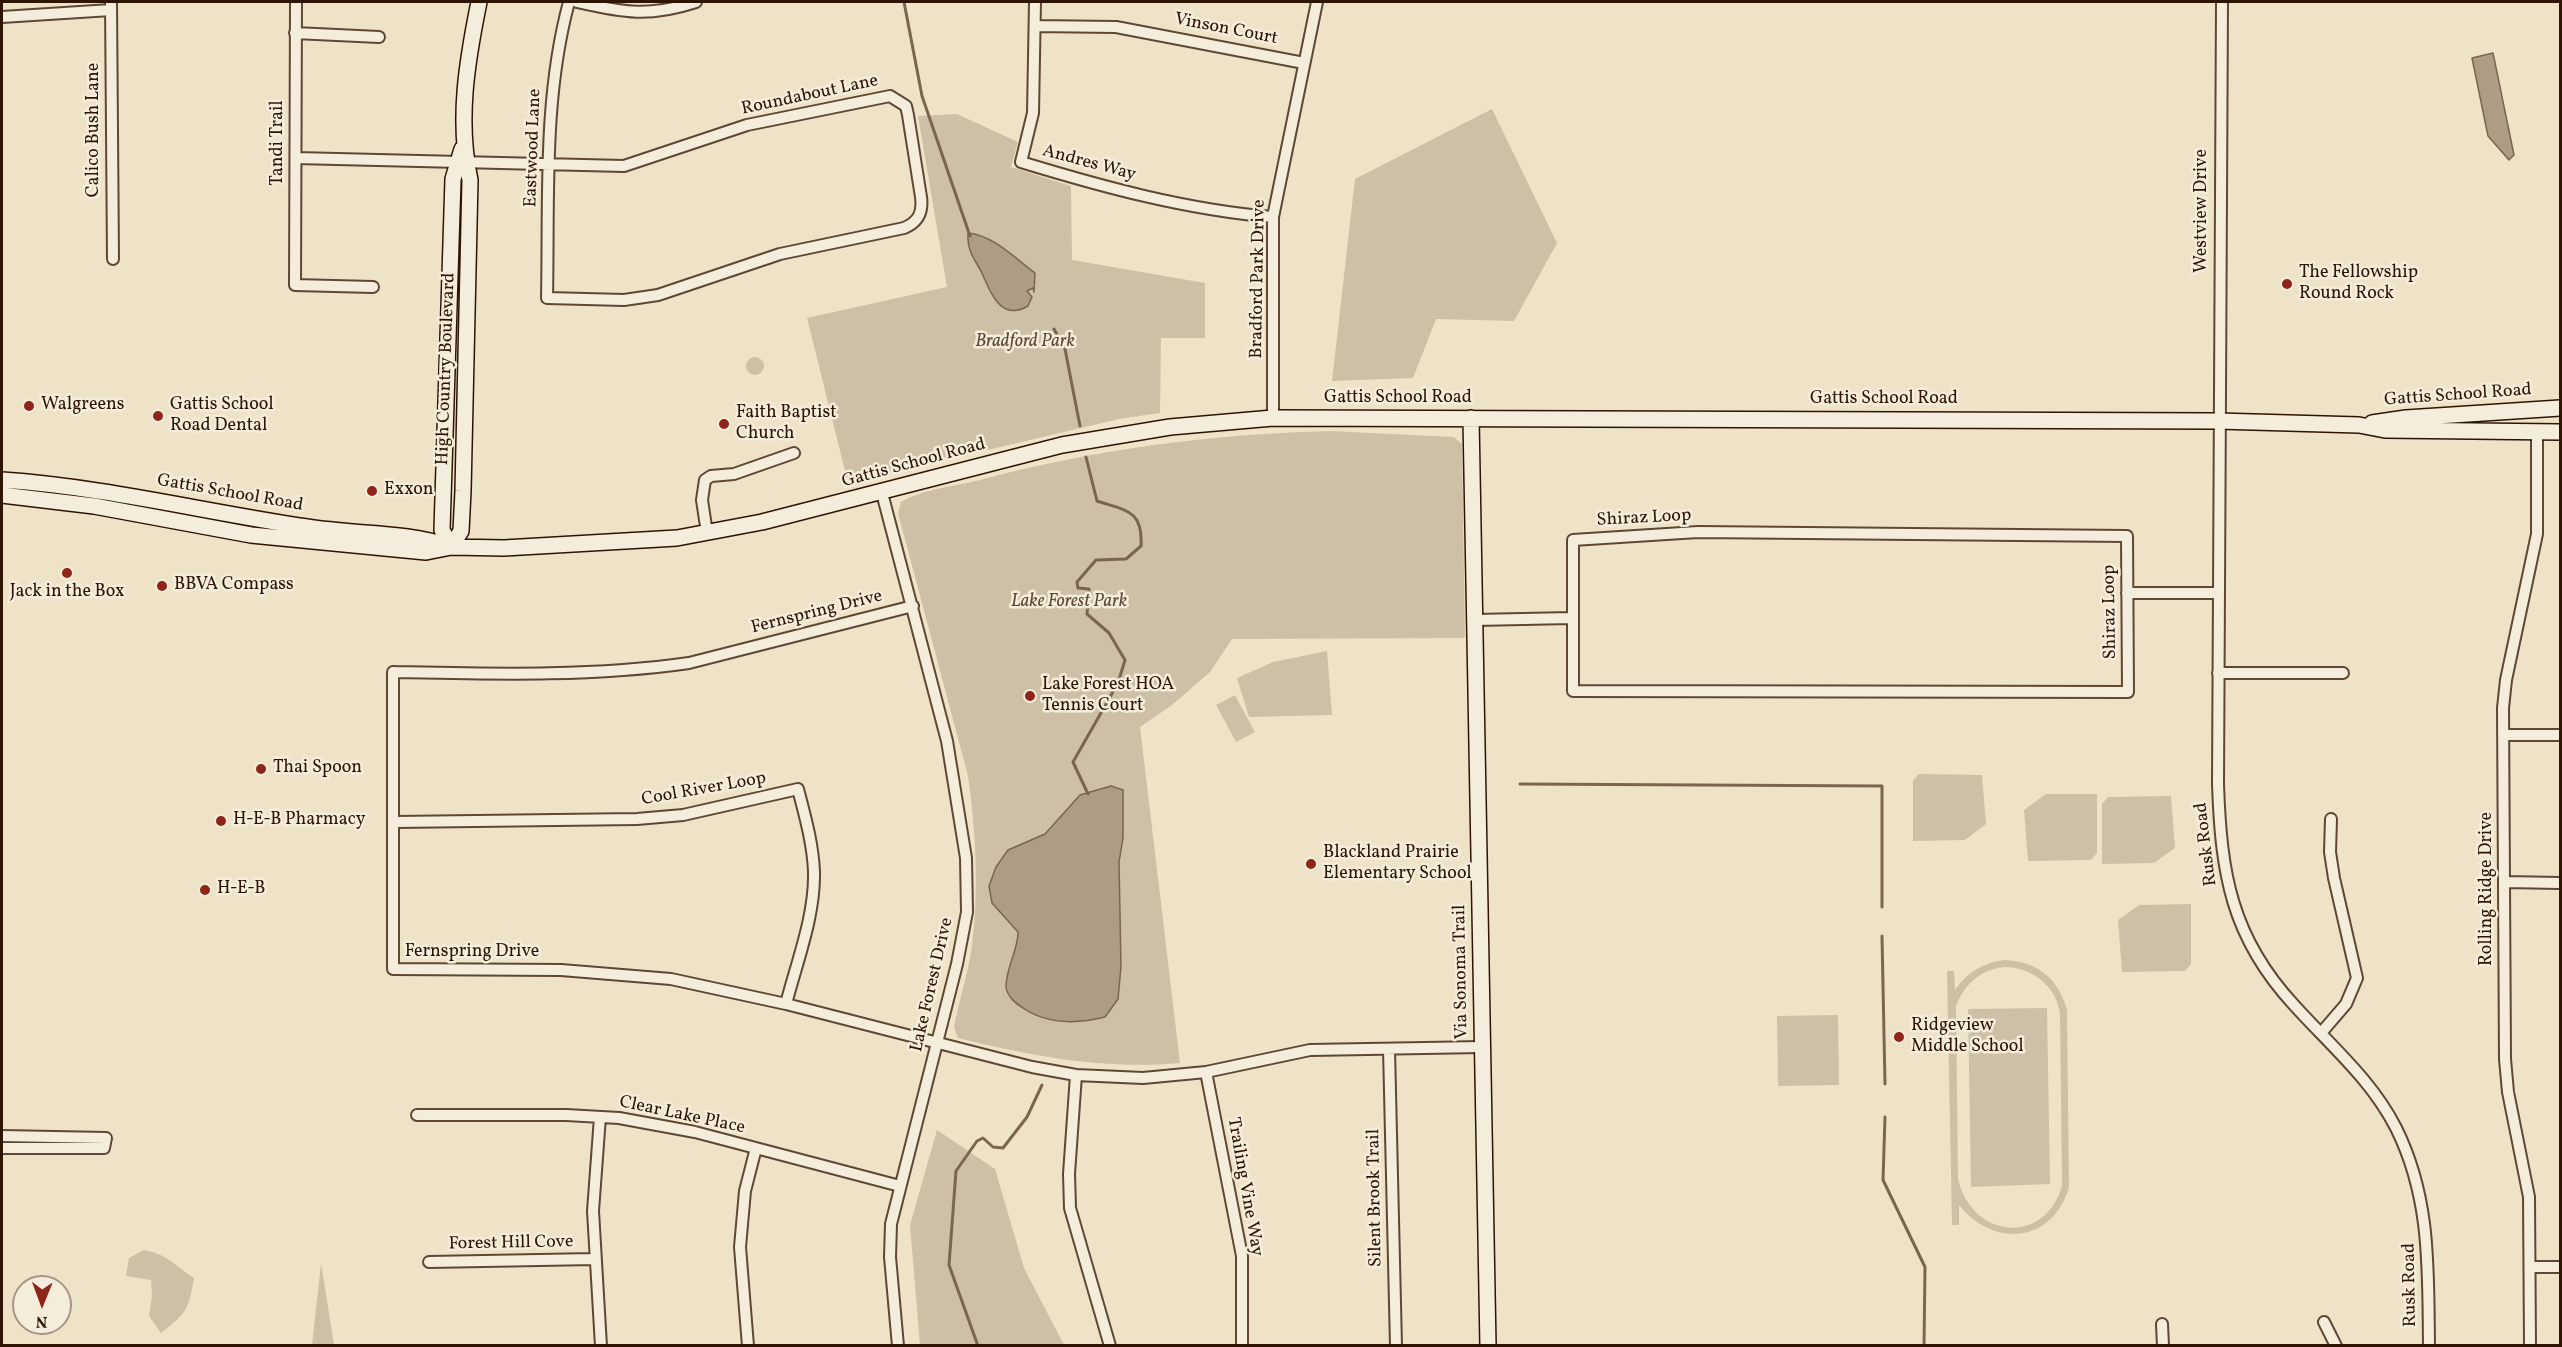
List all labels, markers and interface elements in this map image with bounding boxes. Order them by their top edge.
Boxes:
street label: Vinson Court [1173,9,1279,51]
street label: Calico Bush Lane [84,63,106,197]
street label: Roundabout Lane [740,71,880,121]
street label: Eastwood Lane [521,88,547,208]
street label: Tandi Trail [268,100,290,186]
street label: Andres Way [1040,141,1138,187]
street label: Westview Drive [2192,149,2214,273]
street label: Bradford Park Drive [1247,199,1271,359]
place label: The Fellowship Round Rock [2299,263,2418,306]
street label: High Country Boulevard [433,272,461,466]
marker: The Fellowship Round Rock [2280,277,2294,291]
park label: Bradford Park [975,332,1075,354]
street label: Gattis School Road [2383,380,2533,412]
street label: Gattis School Road [1324,388,1472,410]
street label: Gattis School Road [1810,389,1958,411]
place label: Walgreens [41,395,124,417]
place label: Gattis School Road Dental [170,395,274,438]
marker: Walgreens [22,399,36,413]
place label: Faith Baptist Church [736,403,836,446]
marker: Gattis School Road Dental [151,409,165,423]
marker: Faith Baptist Church [717,417,731,431]
street label: Gattis School Road [840,434,988,494]
street label: Gattis School Road [155,471,305,517]
place label: Exxon [384,480,434,502]
marker: Exxon [365,484,379,498]
street label: Shiraz Loop [1596,506,1692,532]
street label: Shiraz Loop [2099,564,2123,660]
marker: Jack in the Box [60,566,74,580]
place label: BBVA Compass [174,575,294,597]
marker: BBVA Compass [155,579,169,593]
place label: Jack in the Box [10,582,124,604]
street label: Fernspring Drive [749,586,885,640]
park label: Lake Forest Park [1011,592,1127,614]
place label: Lake Forest HOA Tennis Court [1042,675,1174,718]
marker: Lake Forest HOA Tennis Court [1023,689,1037,703]
place label: Thai Spoon [273,758,362,780]
marker: Thai Spoon [254,762,268,776]
street label: Cool River Loop [640,768,768,812]
street label: Rusk Road [2191,801,2223,887]
place label: H-E-B Pharmacy [233,810,365,832]
street label: Rolling Ridge Drive [2477,812,2499,966]
marker: H-E-B Pharmacy [214,814,228,828]
place label: Blackland Prairie Elementary School [1323,843,1472,886]
marker: Blackland Prairie Elementary School [1304,857,1318,871]
place label: H-E-B [217,879,266,901]
marker: H-E-B [198,883,212,897]
street label: Via Sonoma Trail [1450,904,1474,1040]
street label: Lake Forest Drive [907,916,959,1054]
street label: Fernspring Drive [405,942,539,964]
place label: Ridgeview Middle School [1911,1016,2024,1058]
marker: Ridgeview Middle School [1892,1030,1906,1044]
street label: Clear Lake Place [617,1092,747,1140]
street label: Trailing Vine Way [1221,1116,1267,1258]
street label: Silent Brook Trail [1364,1129,1388,1267]
street label: Forest Hill Cove [448,1232,574,1256]
street label: Rusk Road [2399,1243,2423,1327]
north arrow [12,1275,72,1335]
text: N [36,1310,48,1332]

